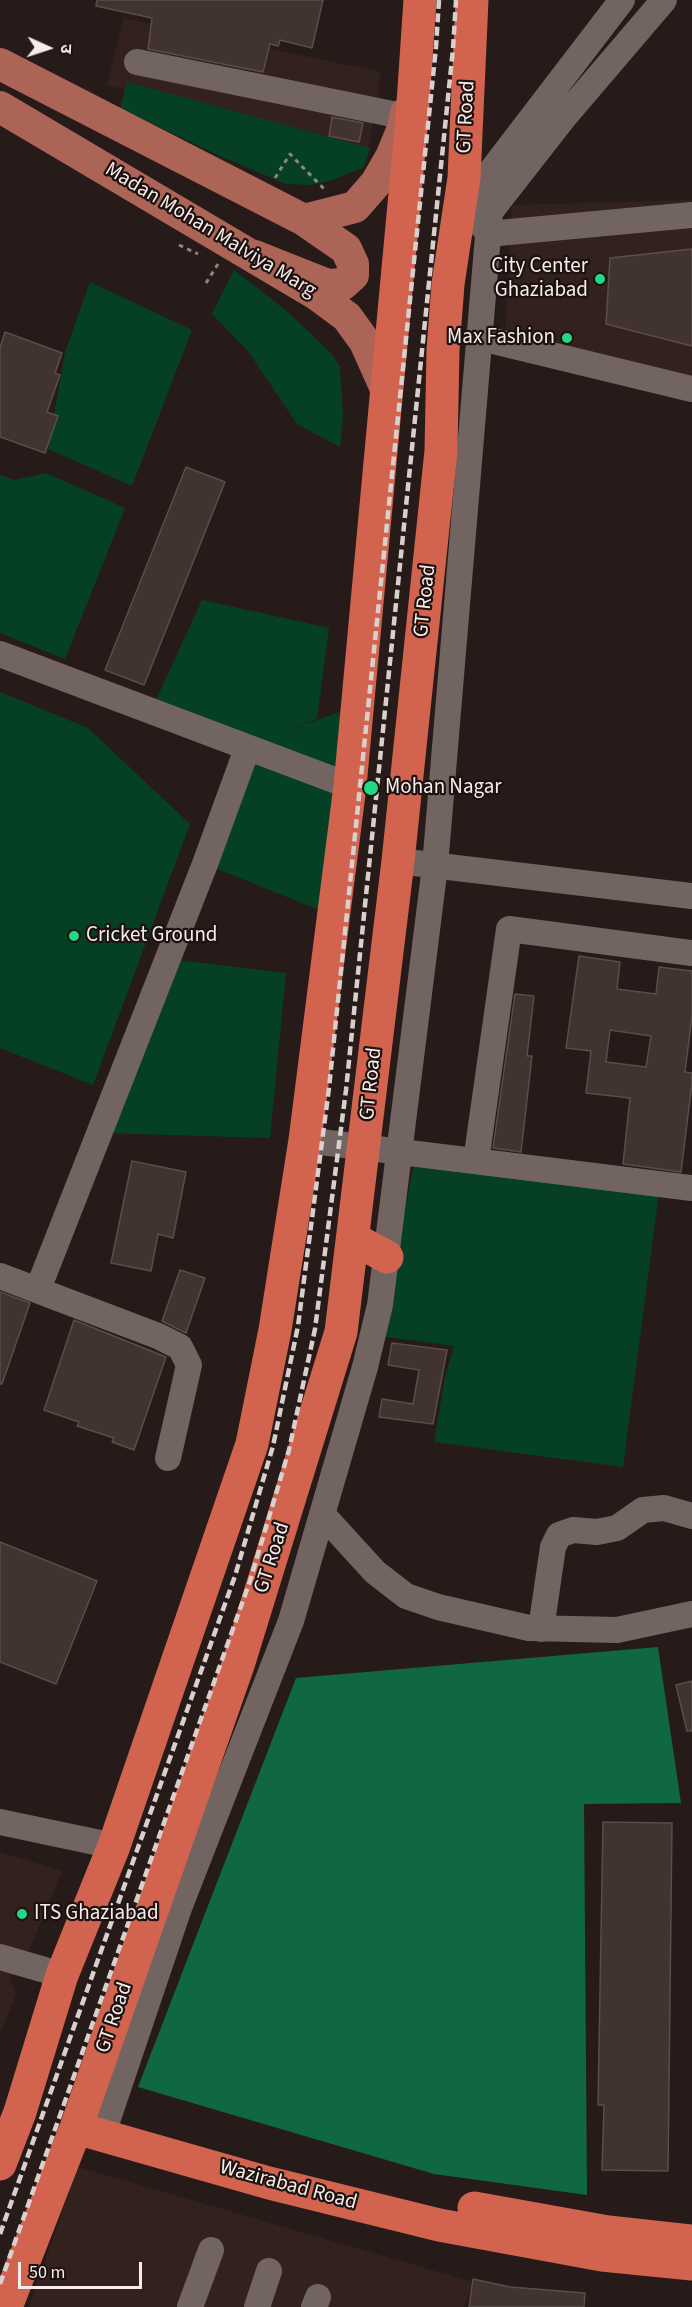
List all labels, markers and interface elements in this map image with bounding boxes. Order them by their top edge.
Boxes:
north arrow [18,18,78,78]
text: उ [55,44,77,54]
street label: GT Road [453,80,481,154]
street label: Madan Mohan Malviya Marg [100,158,320,304]
place label: City Center Ghaziabad [491,254,588,304]
marker: City Center Ghaziabad [593,272,607,286]
place label: Max Fashion [447,325,555,351]
marker: Max Fashion [560,331,574,345]
street label: GT Road [410,563,442,639]
place label: Mohan Nagar [385,775,502,801]
marker: Mohan Nagar [362,779,380,797]
place label: Cricket Ground [86,923,218,949]
marker: Cricket Ground [67,929,81,943]
street label: GT Road [356,1046,388,1122]
street label: GT Road [250,1519,296,1597]
place label: ITS Ghaziabad [34,1901,159,1927]
marker: ITS Ghaziabad [15,1907,29,1921]
street label: GT Road [91,1979,139,2057]
street label: Wazirabad Road [217,2156,359,2216]
scale bar [21,2250,146,2288]
text: 50 m [29,2260,65,2285]

